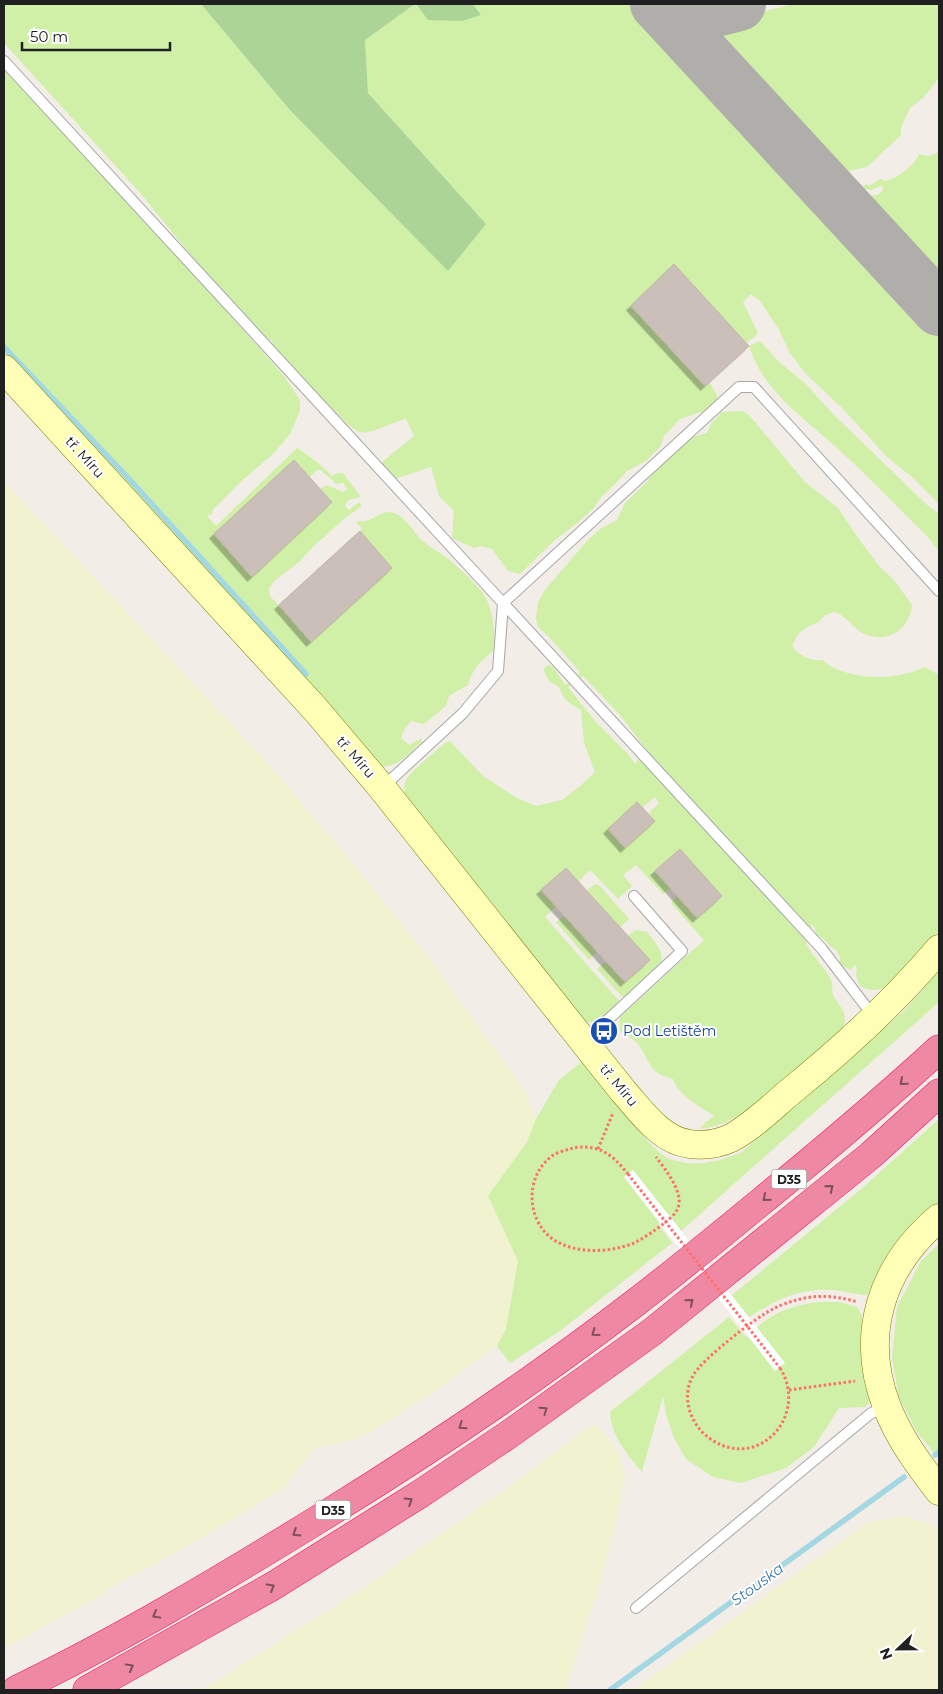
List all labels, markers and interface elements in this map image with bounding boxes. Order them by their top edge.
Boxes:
scale bar [22,20,170,52]
text: 50 m [30,27,68,46]
street label: tř. Míru [62,432,108,482]
street label: tř. Míru [333,732,379,782]
bus stop icon: Pod Letištěm [589,1016,619,1046]
place label: Pod Letištěm [623,1022,716,1040]
street label: tř. Míru [596,1060,642,1110]
one-way arrow [900,1076,909,1085]
road number: D35 [772,1170,806,1188]
one-way arrow [824,1186,833,1194]
one-way arrow [762,1193,771,1202]
one-way arrow [684,1299,693,1307]
one-way arrow [592,1327,601,1335]
one-way arrow [538,1407,548,1416]
one-way arrow [458,1420,468,1429]
one-way arrow [404,1498,413,1507]
road number: D35 [316,1500,350,1520]
one-way arrow [293,1527,302,1537]
water label: Stouska [727,1558,787,1610]
one-way arrow [266,1583,275,1593]
one-way arrow [152,1609,161,1619]
north arrow [873,1624,923,1674]
text: N [875,1645,896,1662]
one-way arrow [125,1663,134,1673]

